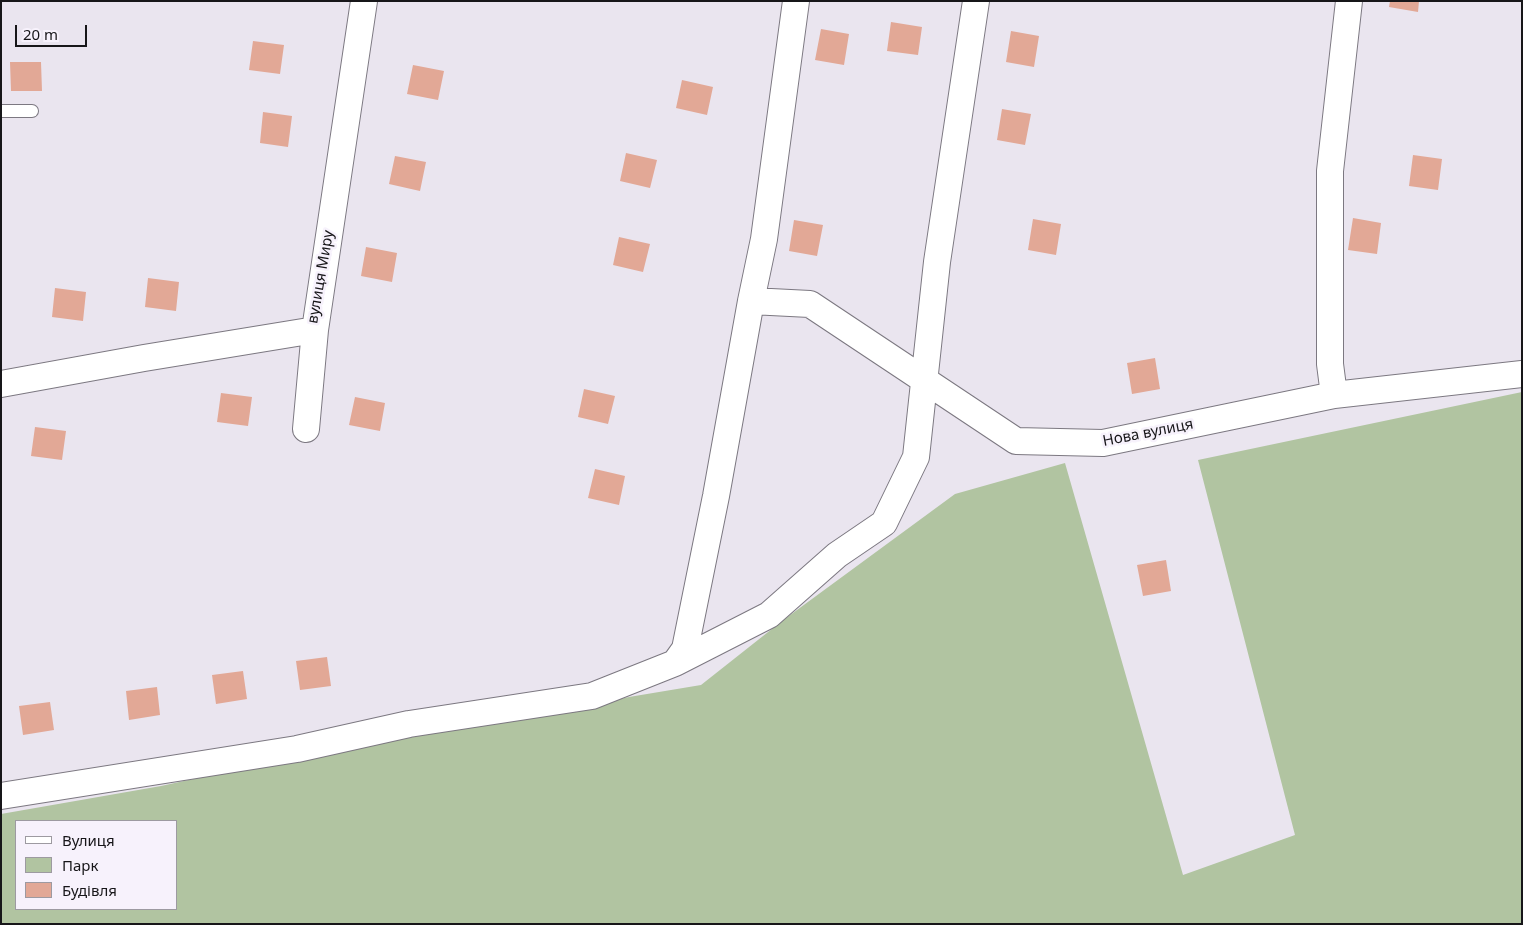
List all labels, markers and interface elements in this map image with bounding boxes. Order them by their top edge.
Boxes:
scale bar [18,15,90,47]
text: 20 m [23,24,58,44]
street label: вулиця Миру [304,229,338,325]
street label: Нова вулиця [1101,415,1195,451]
legend [15,820,178,910]
text: Вулиця [62,830,115,850]
text: Парк [62,855,98,875]
text: Будівля [62,880,117,900]

